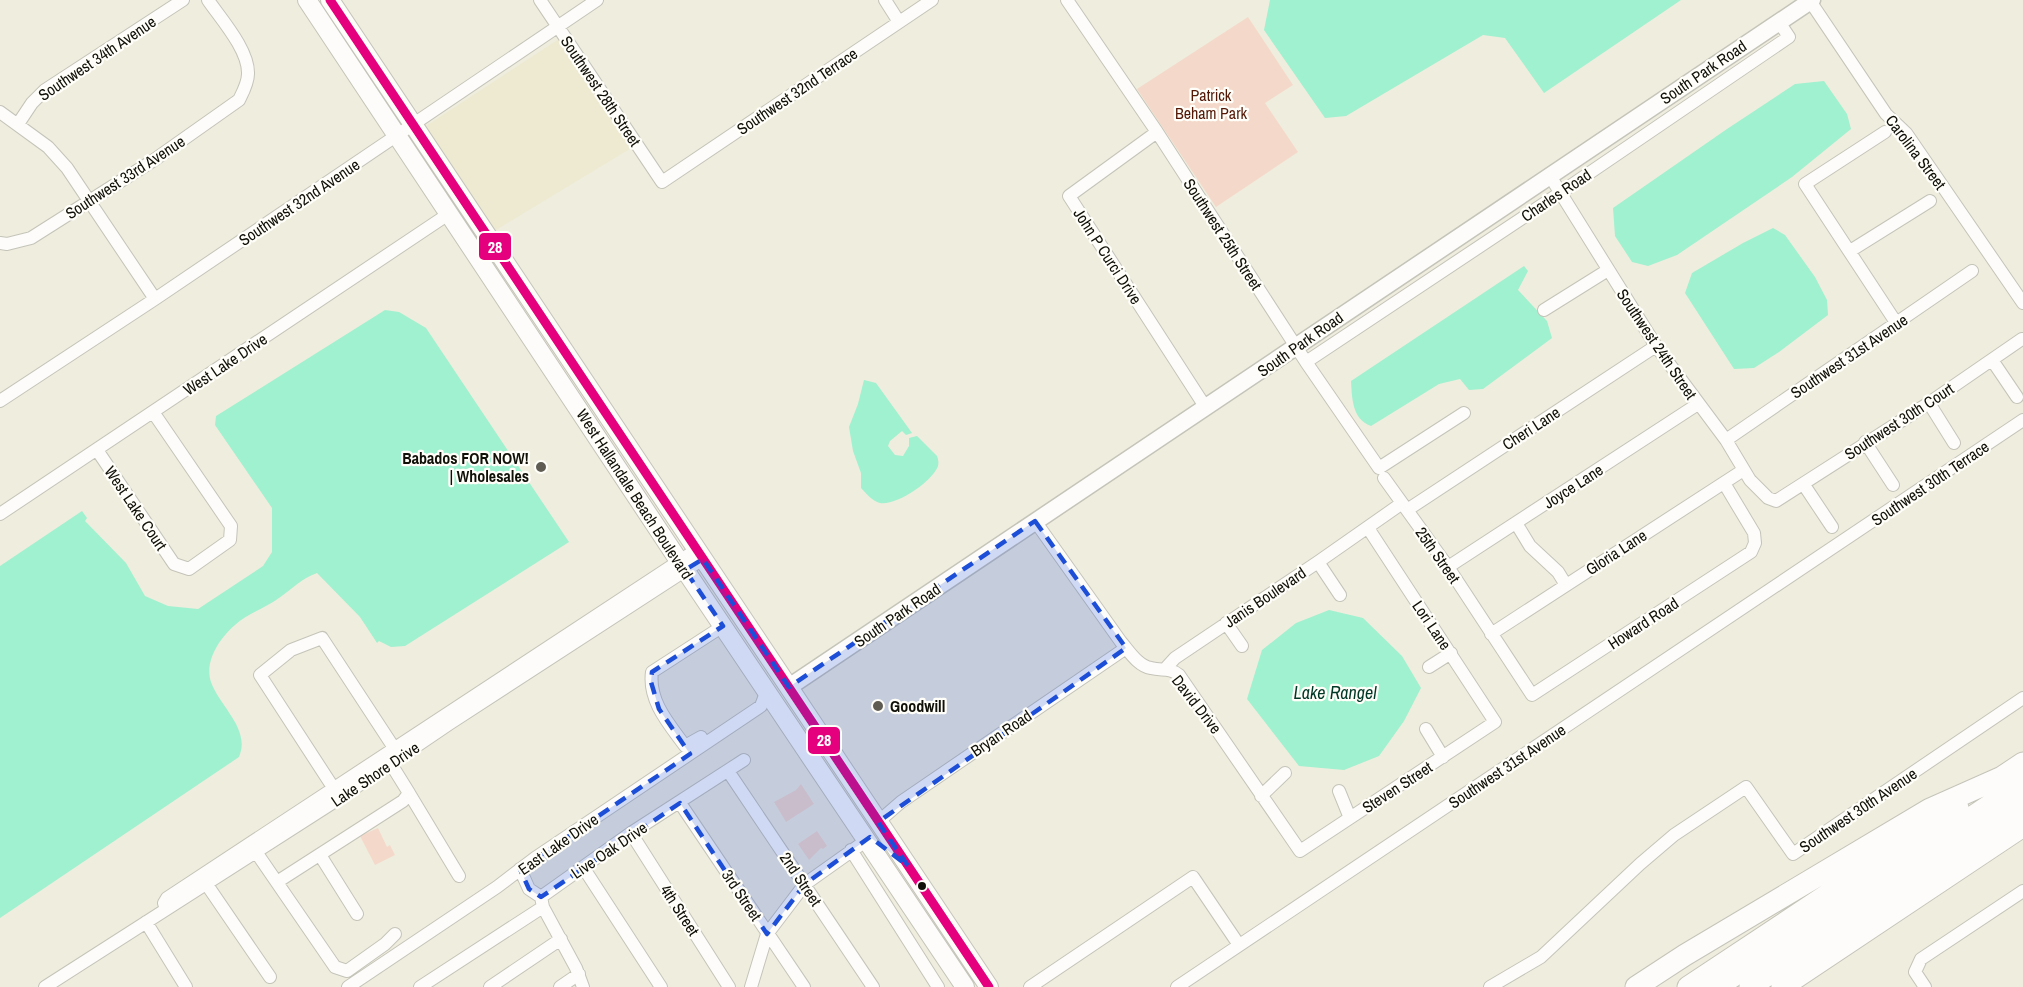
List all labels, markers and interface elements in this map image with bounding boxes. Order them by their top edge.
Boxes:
street label: Southwest 34th Avenue [34,10,160,106]
street label: Southwest 28th Street [556,31,646,151]
street label: South Park Road [1655,35,1751,109]
street label: Southwest 32nd Terrace [732,42,862,140]
park label: Patrick Beham Park [1175,84,1248,124]
street label: Carolina Street [1881,110,1952,194]
street label: Southwest 33rd Avenue [61,130,189,224]
street label: Southwest 32nd Avenue [234,153,364,251]
street label: Charles Road [1517,163,1595,227]
street label: Southwest 25th Street [1179,174,1268,294]
street label: John P Curci Drive [1069,204,1147,308]
line badge: 28 [478,232,512,261]
text: 28 [488,236,502,258]
street label: Southwest 24th Street [1612,284,1702,404]
street label: South Park Road [1253,306,1347,382]
street label: Southwest 31st Avenue [1786,309,1912,403]
street label: West Lake Drive [179,328,271,400]
street label: Southwest 30th Court [1840,377,1958,465]
street label: Cheri Lane [1498,401,1564,455]
street label: West Hallandale Beach Boulevard [572,405,698,583]
street label: Southwest 30th Terrace [1867,435,1993,531]
place label: Babados FOR NOW! | Wholesales [402,447,529,487]
street label: Joyce Lane [1539,458,1607,514]
marker: Babados FOR NOW! | Wholesales [534,460,548,474]
street label: West Lake Court [100,461,173,555]
street label: 25th Street [1411,522,1466,588]
street label: Gloria Lane [1581,524,1651,580]
street label: Janis Boulevard [1220,562,1310,632]
street label: South Park Road [849,578,945,652]
street label: Howard Road [1603,592,1683,654]
street label: Lori Lane [1407,596,1457,654]
street label: David Drive [1167,670,1227,738]
water label: Lake Rangel [1294,680,1377,705]
place label: Goodwill [890,695,945,717]
marker: Goodwill [871,699,885,713]
street label: Bryan Road [966,705,1036,761]
street label: Southwest 31st Avenue [1444,719,1570,813]
line badge: 28 [807,726,841,755]
text: 28 [817,729,831,751]
street label: Lake Shore Drive [327,736,423,812]
street label: Steven Street [1358,756,1437,818]
street label: Southwest 30th Avenue [1795,762,1921,858]
street label: East Lake Drive [513,808,603,880]
street label: Live Oak Drive [567,816,651,884]
street label: 2nd Street [775,848,827,911]
street label: 3rd Street [717,865,767,925]
street label: 4th Street [655,880,705,940]
unlabelled marker [916,880,928,892]

